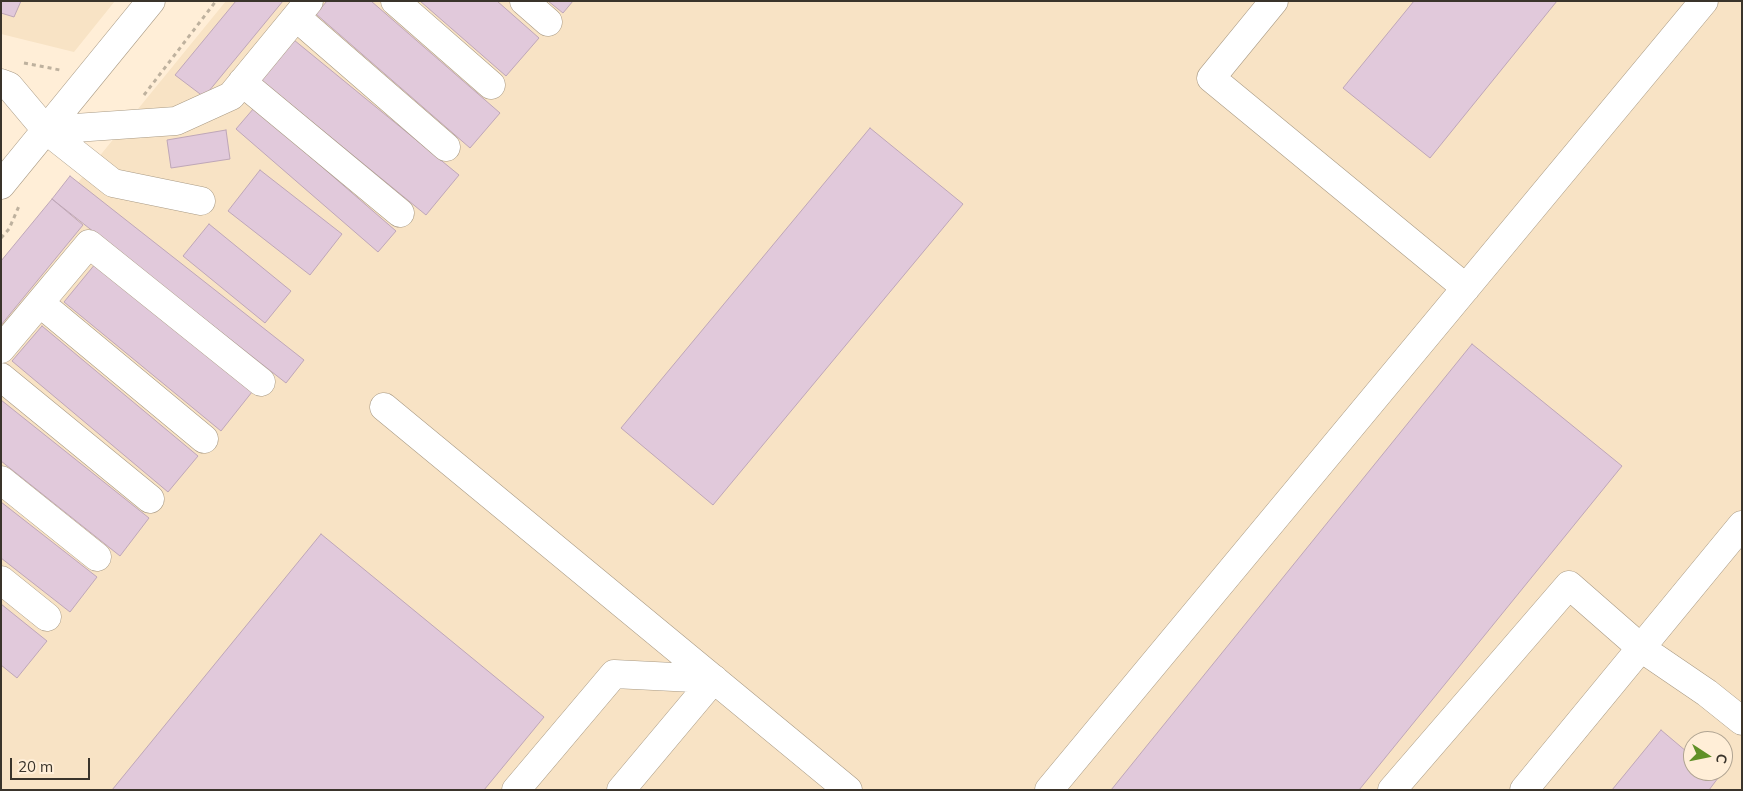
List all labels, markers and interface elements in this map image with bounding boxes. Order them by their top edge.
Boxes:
north arrow [1683,731,1733,781]
scale bar [12,748,92,780]
text: С [1712,752,1731,765]
text: 20 m [18,757,53,776]

